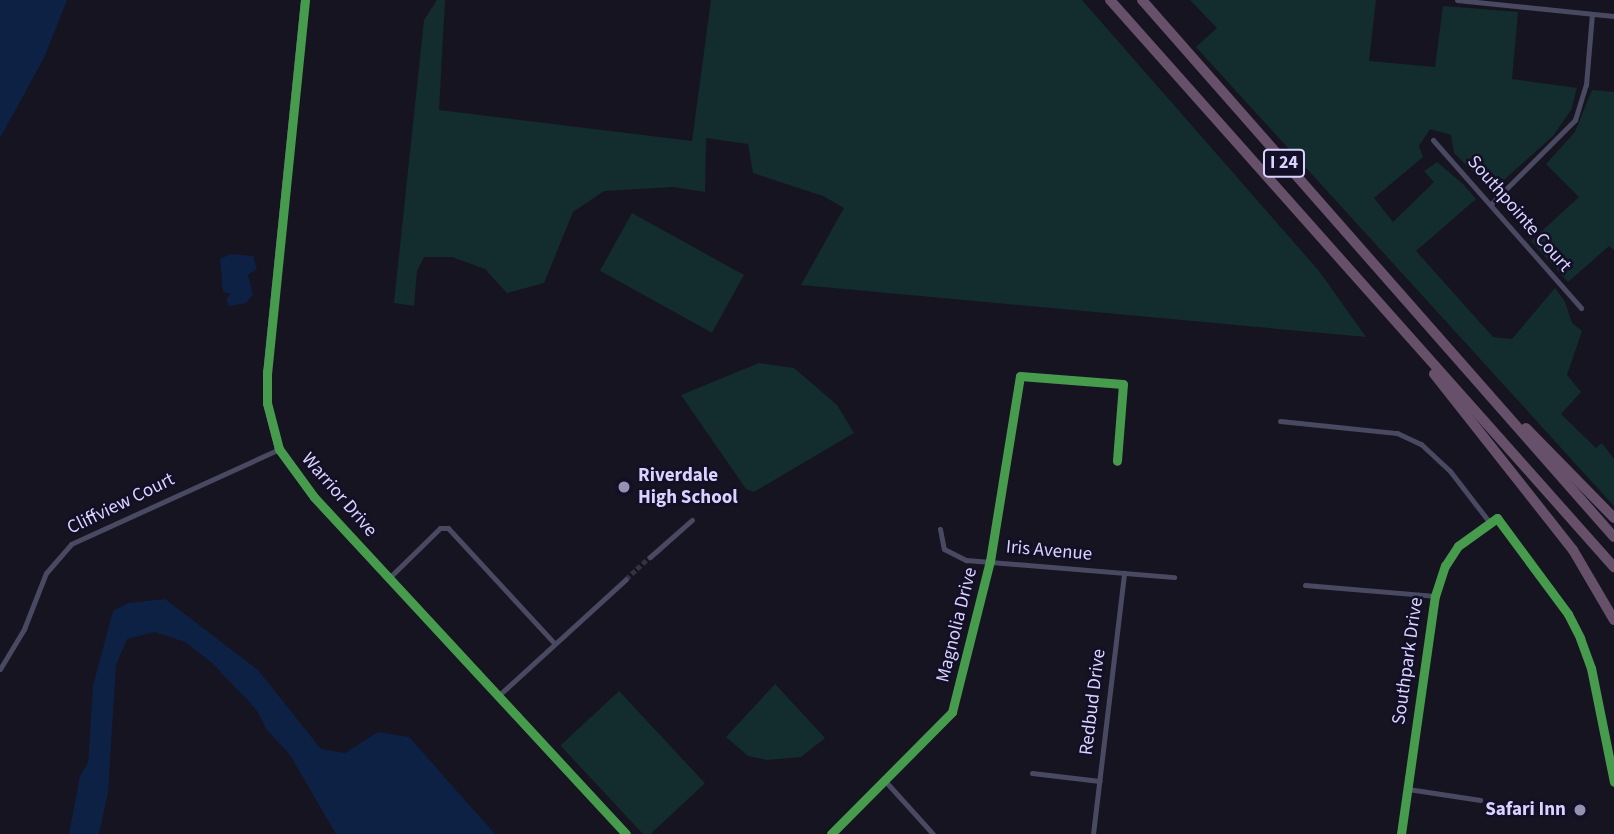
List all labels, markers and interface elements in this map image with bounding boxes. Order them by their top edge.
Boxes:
road number: I 24 [1261,148,1307,178]
street label: Southpointe Court [1462,151,1576,277]
street label: Warrior Drive [296,448,382,542]
place label: Riverdale High School [638,465,738,509]
street label: Cliffview Court [64,468,178,540]
marker: Riverdale High School [616,479,632,495]
street label: Iris Avenue [1005,536,1093,566]
street label: Magnolia Drive [932,565,982,685]
street label: Southpark Drive [1388,596,1428,726]
street label: Redbud Drive [1075,648,1111,756]
place label: Safari Inn [1485,799,1566,821]
marker: Safari Inn [1572,802,1588,818]

